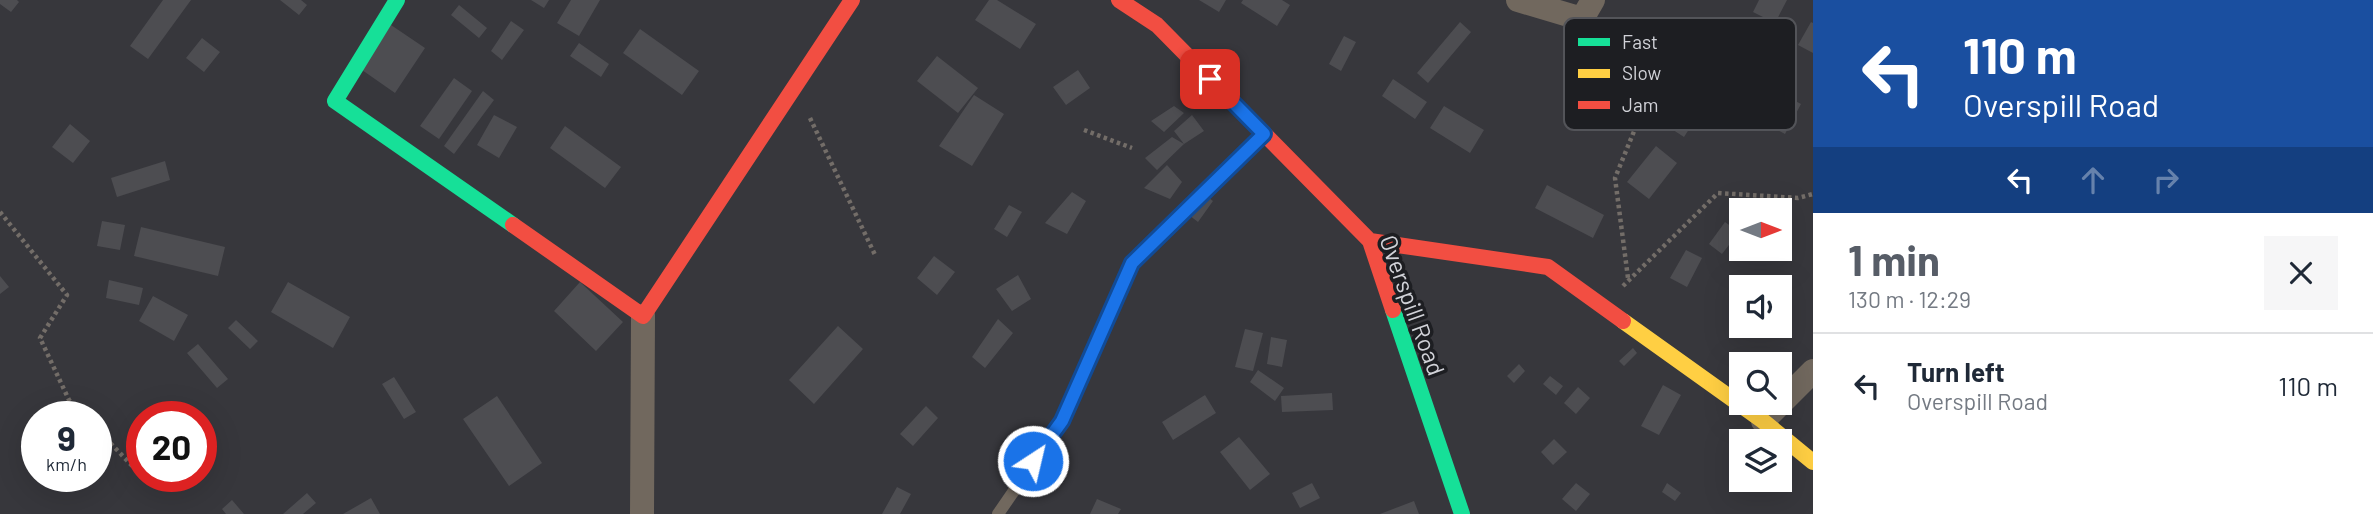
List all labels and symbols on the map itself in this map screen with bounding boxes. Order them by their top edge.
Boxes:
legend [1564,18,1796,130]
text: Fast [1622,30,1658,53]
pin [1180,49,1240,109]
text: Slow [1622,61,1661,84]
text: Jam [1622,93,1658,116]
north arrow [1729,198,1792,261]
street label: Overspill Road [1374,231,1452,379]
speed limit sign: 20 [126,401,217,492]
position arrow [996,424,1070,498]

